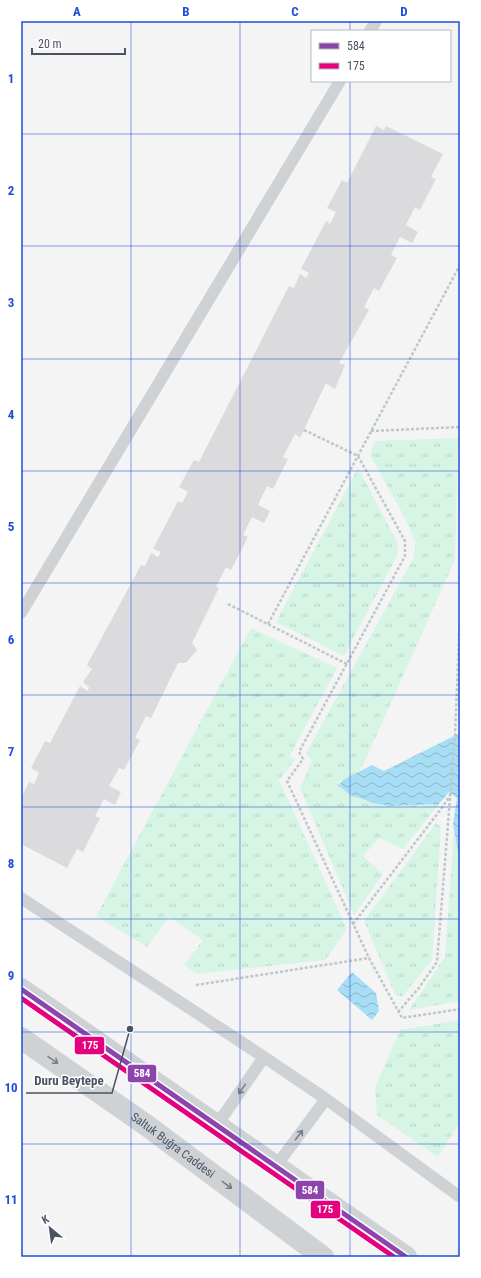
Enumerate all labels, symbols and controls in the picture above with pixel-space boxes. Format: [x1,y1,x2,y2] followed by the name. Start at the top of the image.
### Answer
[73,4,81,19] text: A
[182,4,190,19] text: B
[291,4,299,19] text: C
[400,4,408,19] text: D
[32,30,125,56] scale bar
[311,30,451,82] legend
[38,37,62,51] text: 20 m
[347,39,365,53] text: 584
[347,59,365,73] text: 175
[8,71,14,86] text: 1
[8,183,15,198] text: 2
[8,295,14,310] text: 3
[8,407,15,422] text: 4
[8,519,15,534] text: 5
[8,632,15,647] text: 6
[8,744,15,759] text: 7
[8,856,14,871] text: 8
[8,968,14,983] text: 9
[74,1036,105,1055] line badge: 175
[82,1039,99,1052] text: 175
[47,1056,58,1064] one-way arrow
[127,1064,157,1083] line badge: 584
[134,1067,151,1080] text: 584
[26,1068,112,1093] callout: Duru Beytepe
[34,1073,104,1088] text: Duru Beytepe
[4,1080,18,1095] text: 10
[238,1083,246,1094] one-way arrow
[128,1110,218,1181] street label: Saltuk Buğra Caddesi
[295,1130,304,1141] one-way arrow
[295,1180,325,1200] line badge: 584
[221,1181,232,1189] one-way arrow
[302,1184,319,1197] text: 584
[4,1192,18,1207] text: 11
[310,1200,341,1219] line badge: 175
[317,1203,334,1216] text: 175
[30,1208,70,1248] north arrow
[40,1212,52,1227] text: K

